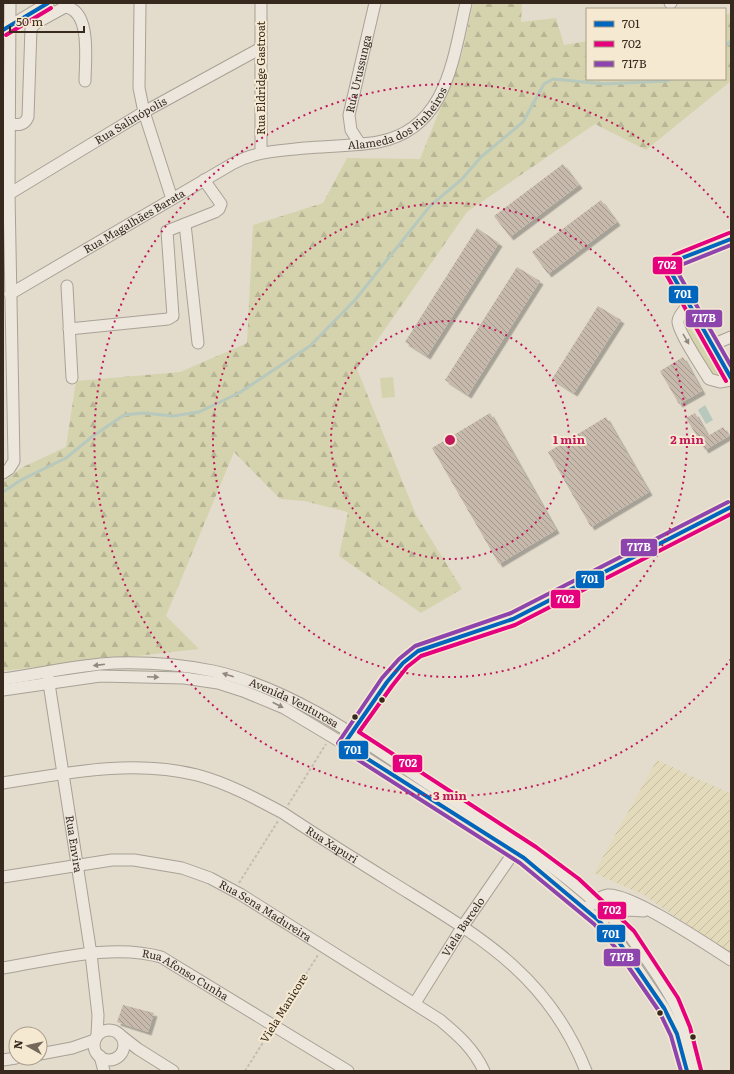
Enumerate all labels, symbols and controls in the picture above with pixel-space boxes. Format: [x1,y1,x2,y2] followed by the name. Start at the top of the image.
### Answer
[10,8,84,34] scale bar
[586,8,726,80] legend
[16,12,43,30] text: 50 m
[622,14,640,32] text: 701
[252,20,268,135] street label: Rua Eldridge Gastroat
[341,33,374,114] street label: Rua Urussunga
[622,34,641,52] text: 702
[622,54,647,72] text: 717B
[347,84,450,152] street label: Alameda dos Pinheiros
[91,92,169,147] street label: Rua Salinópolis
[80,184,188,256] street label: Rua Magalhães Barata
[652,256,683,275] line badge: 702
[658,256,676,272] text: 702
[668,285,699,304] line badge: 701
[674,285,692,301] text: 701
[685,309,723,328] line badge: 717B
[692,309,716,325] text: 717B
[682,333,689,345] one-way arrow
[553,430,586,448] text: 1 min
[670,430,704,448] text: 2 min
[443,433,457,447] centre of rings
[620,538,658,557] line badge: 717B
[627,538,651,554] text: 717B
[575,570,605,589] line badge: 701
[581,570,599,586] text: 701
[550,589,581,609] line badge: 702
[556,590,574,606] text: 702
[93,662,105,668] one-way arrow
[221,672,233,678] one-way arrow
[147,673,159,680] one-way arrow
[247,673,342,731] street label: Avenida Venturosa
[377,695,387,705] unlabelled marker
[273,702,284,709] one-way arrow
[350,712,360,722] unlabelled marker
[338,740,369,760] line badge: 701
[344,741,362,757] text: 701
[392,754,423,773] line badge: 702
[399,754,417,770] text: 702
[433,786,468,804] text: 3 min
[63,814,87,874] street label: Rua Envira
[303,821,362,866] street label: Rua Xapuri
[217,875,315,944] street label: Rua Sena Madureira
[437,893,488,959] street label: Viela Barcelo
[597,901,627,920] line badge: 702
[603,901,621,917] text: 702
[596,924,626,943] line badge: 701
[602,925,620,941] text: 701
[141,944,232,1004] street label: Rua Afonso Cunha
[603,948,641,967] line badge: 717B
[610,948,634,964] text: 717B
[255,969,311,1045] street label: Viela Manicore
[655,1008,665,1018] unlabelled marker
[8,1026,48,1066] north arrow
[688,1032,698,1042] unlabelled marker
[9,1039,26,1050] text: N

